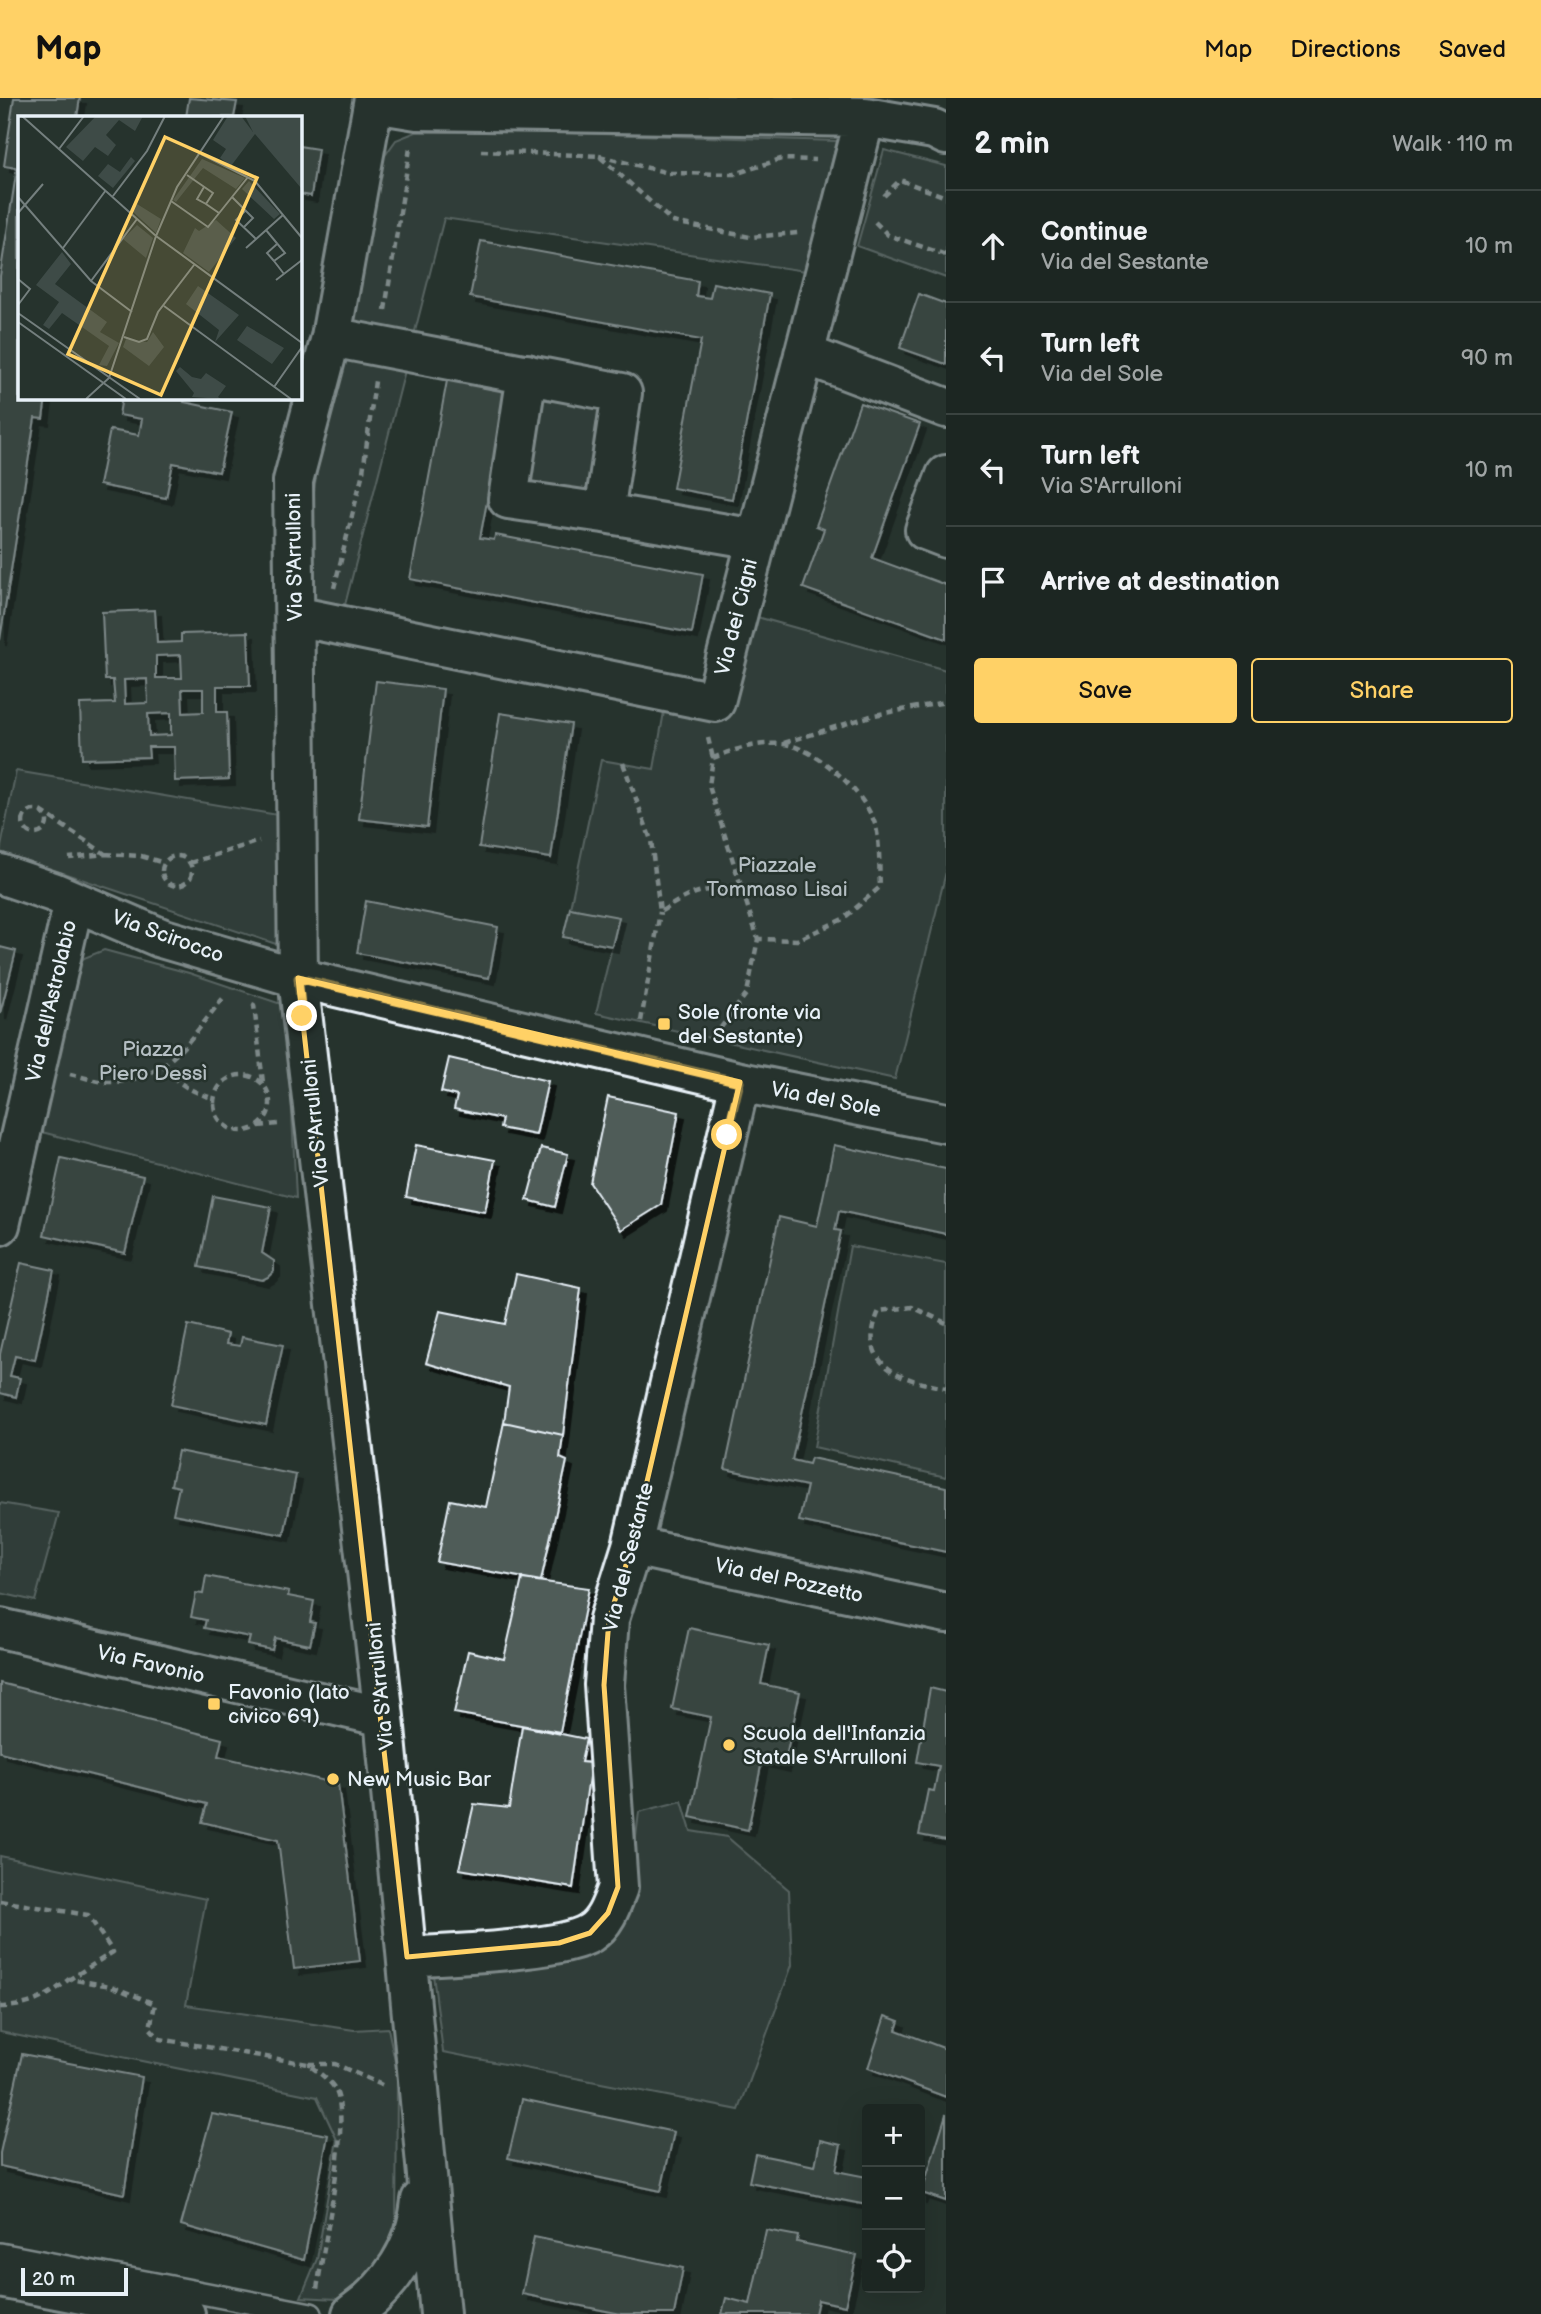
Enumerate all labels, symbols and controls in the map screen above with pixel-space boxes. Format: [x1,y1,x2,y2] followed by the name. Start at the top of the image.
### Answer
[35,29,101,69] text: Map
[1204,35,1252,64] text: Map
[1290,35,1401,64] text: Directions
[1439,35,1506,64] text: Saved
[18,116,301,399] inset map
[974,126,1050,162] text: 2 min
[1392,130,1513,158] text: Walk · 110 m
[1041,217,1148,248] text: Continue
[974,227,1012,265] icon: ahead
[1465,232,1513,260] text: 10 m
[1041,248,1209,276] text: Via del Sestante
[1041,329,1140,360] text: Turn left
[974,339,1012,377] icon: left
[1461,344,1513,372] text: 90 m
[1041,360,1163,388] text: Via del Sole
[1041,441,1140,472] text: Turn left
[974,451,1012,489] icon: left
[1465,456,1513,484] text: 10 m
[1041,472,1182,500] text: Via S'Arrulloni
[281,492,308,622] street label: Via S'Arrulloni
[710,556,763,678] street label: Via dei Cigni
[974,563,1012,601] icon: arrive
[1041,567,1280,598] text: Arrive at destination
[974,658,1237,723] button: Save
[1251,658,1513,723] button: Share
[706,853,848,902] park label: Piazzale Tommaso Lisai
[108,905,227,968] street label: Via Scirocco
[21,917,82,1085] street label: Via dell'Astrolabio
[286,1000,317,1031] route end
[678,1000,821,1049] place label: Sole (fronte via del Sestante)
[656,1016,672,1032] marker: Sole (fronte via del Sestante)
[99,1037,207,1086] park label: Piazza Piero Dessì
[296,1058,335,1188] street label: Via S'Arrulloni
[769,1077,883,1122] street label: Via del Sole
[711,1119,742,1150] route start
[598,1480,659,1634] street label: Via del Sestante
[713,1553,865,1608] street label: Via del Pozzetto
[361,1621,400,1751] street label: Via S'Arrulloni
[95,1640,207,1689] street label: Via Favonio
[228,1680,350,1729] place label: Favonio (lato civico 69)
[206,1696,222,1712] marker: Favonio (lato civico 69)
[743,1721,926,1770] place label: Scuola dell'Infanzia Statale S'Arrulloni
[721,1737,737,1753] marker: Scuola dell'Infanzia Statale S'Arrulloni
[347,1767,491,1792] place label: New Music Bar
[325,1771,341,1787] marker: New Music Bar
[862,2104,925,2293] map controls
[862,2104,925,2167] button: +
[862,2167,925,2230] button: −
[862,2230,925,2293] button: locate
[21,2265,128,2297] scale bar
[32,2268,75,2291] text: 20 m

